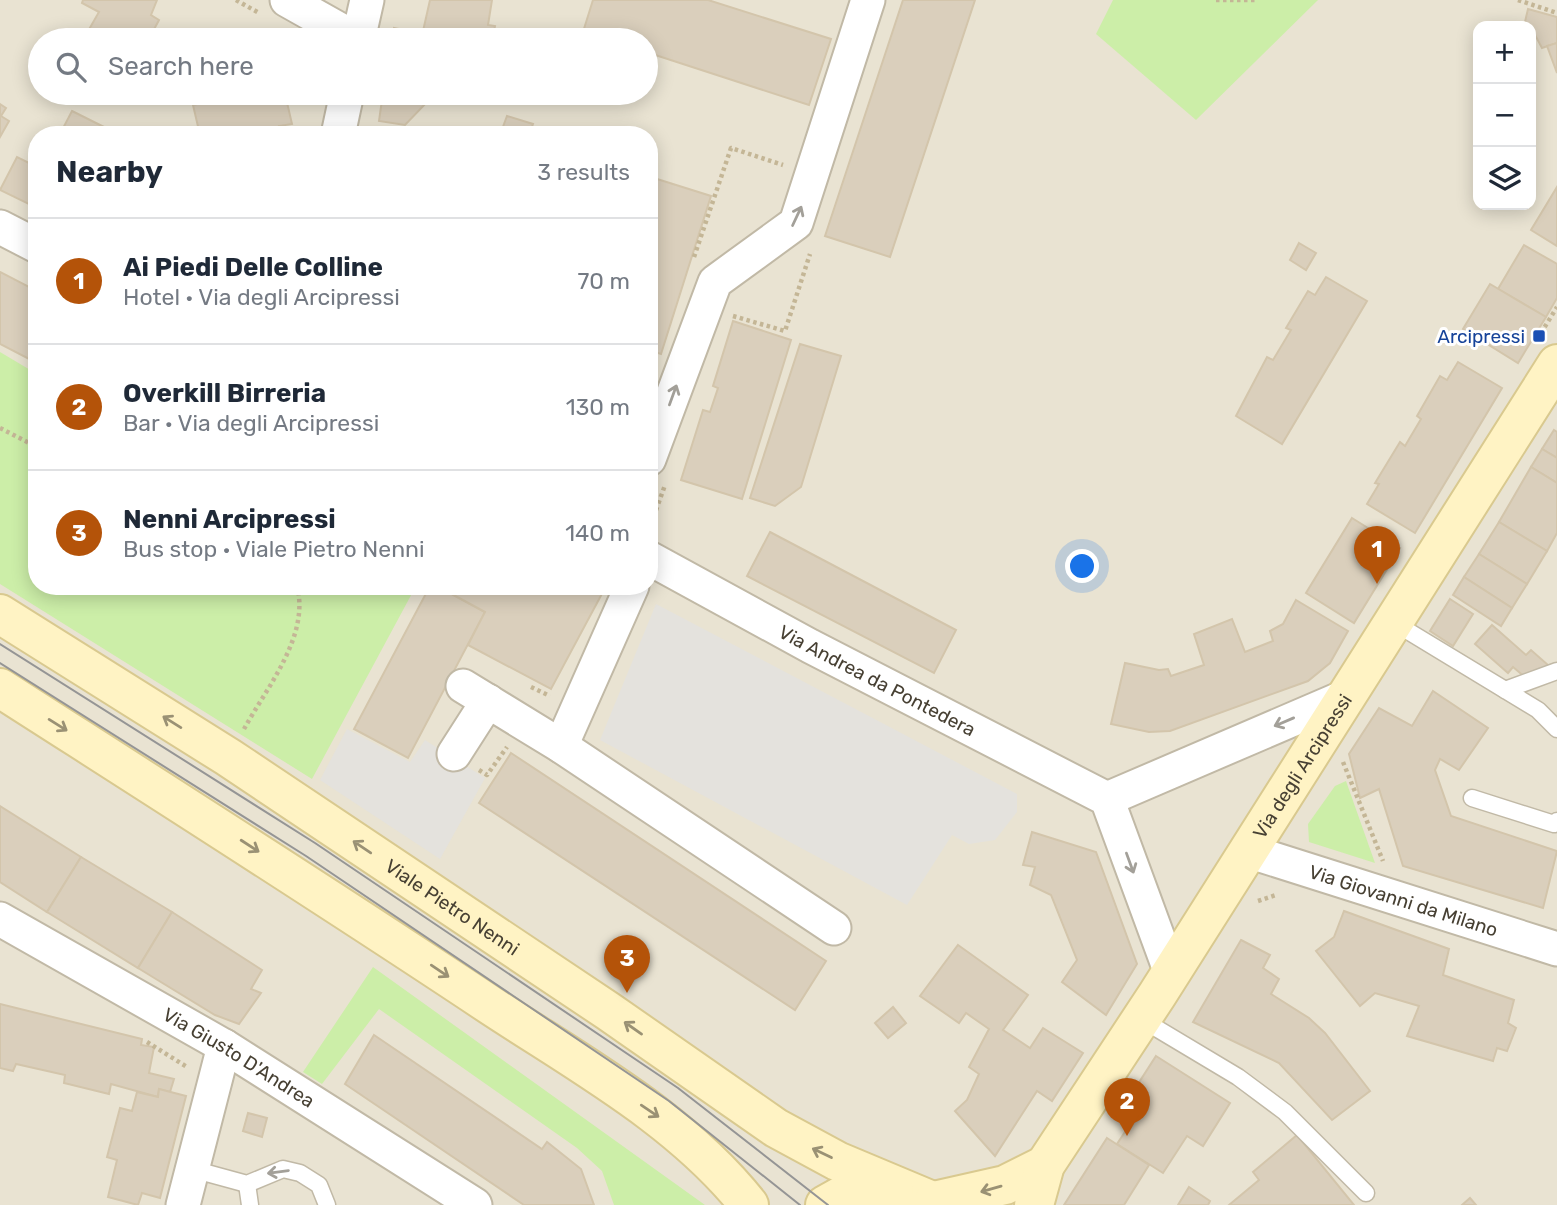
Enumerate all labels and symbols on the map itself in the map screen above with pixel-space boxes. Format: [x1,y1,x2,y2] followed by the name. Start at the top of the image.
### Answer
[791,205,804,226] one-way arrow
[1437,325,1525,348] place label: Arcipressi
[1531,328,1547,344] marker: Arcipressi
[668,384,680,406] one-way arrow
[1354,526,1400,584] pin: 1
[1065,549,1099,583] your location
[775,620,979,741] street label: Via Andrea da Pontedera
[1248,690,1357,843] street label: Via degli Arcipressi
[163,715,182,730] one-way arrow
[1274,717,1296,730] one-way arrow
[47,718,67,732] one-way arrow
[240,839,259,854] one-way arrow
[353,840,372,855] one-way arrow
[1124,852,1137,874] one-way arrow
[381,854,523,960] street label: Viale Pietro Nenni
[1306,860,1501,941] street label: Via Giovanni da Milano
[604,935,650,993] pin: 3
[430,964,449,979] one-way arrow
[159,1003,319,1112] street label: Via Giusto D'Andrea
[624,1021,643,1035] one-way arrow
[1104,1078,1150,1136] pin: 2
[639,1105,659,1119] one-way arrow
[812,1146,833,1160] one-way arrow
[267,1166,290,1179] one-way arrow
[981,1183,1003,1196] one-way arrow

